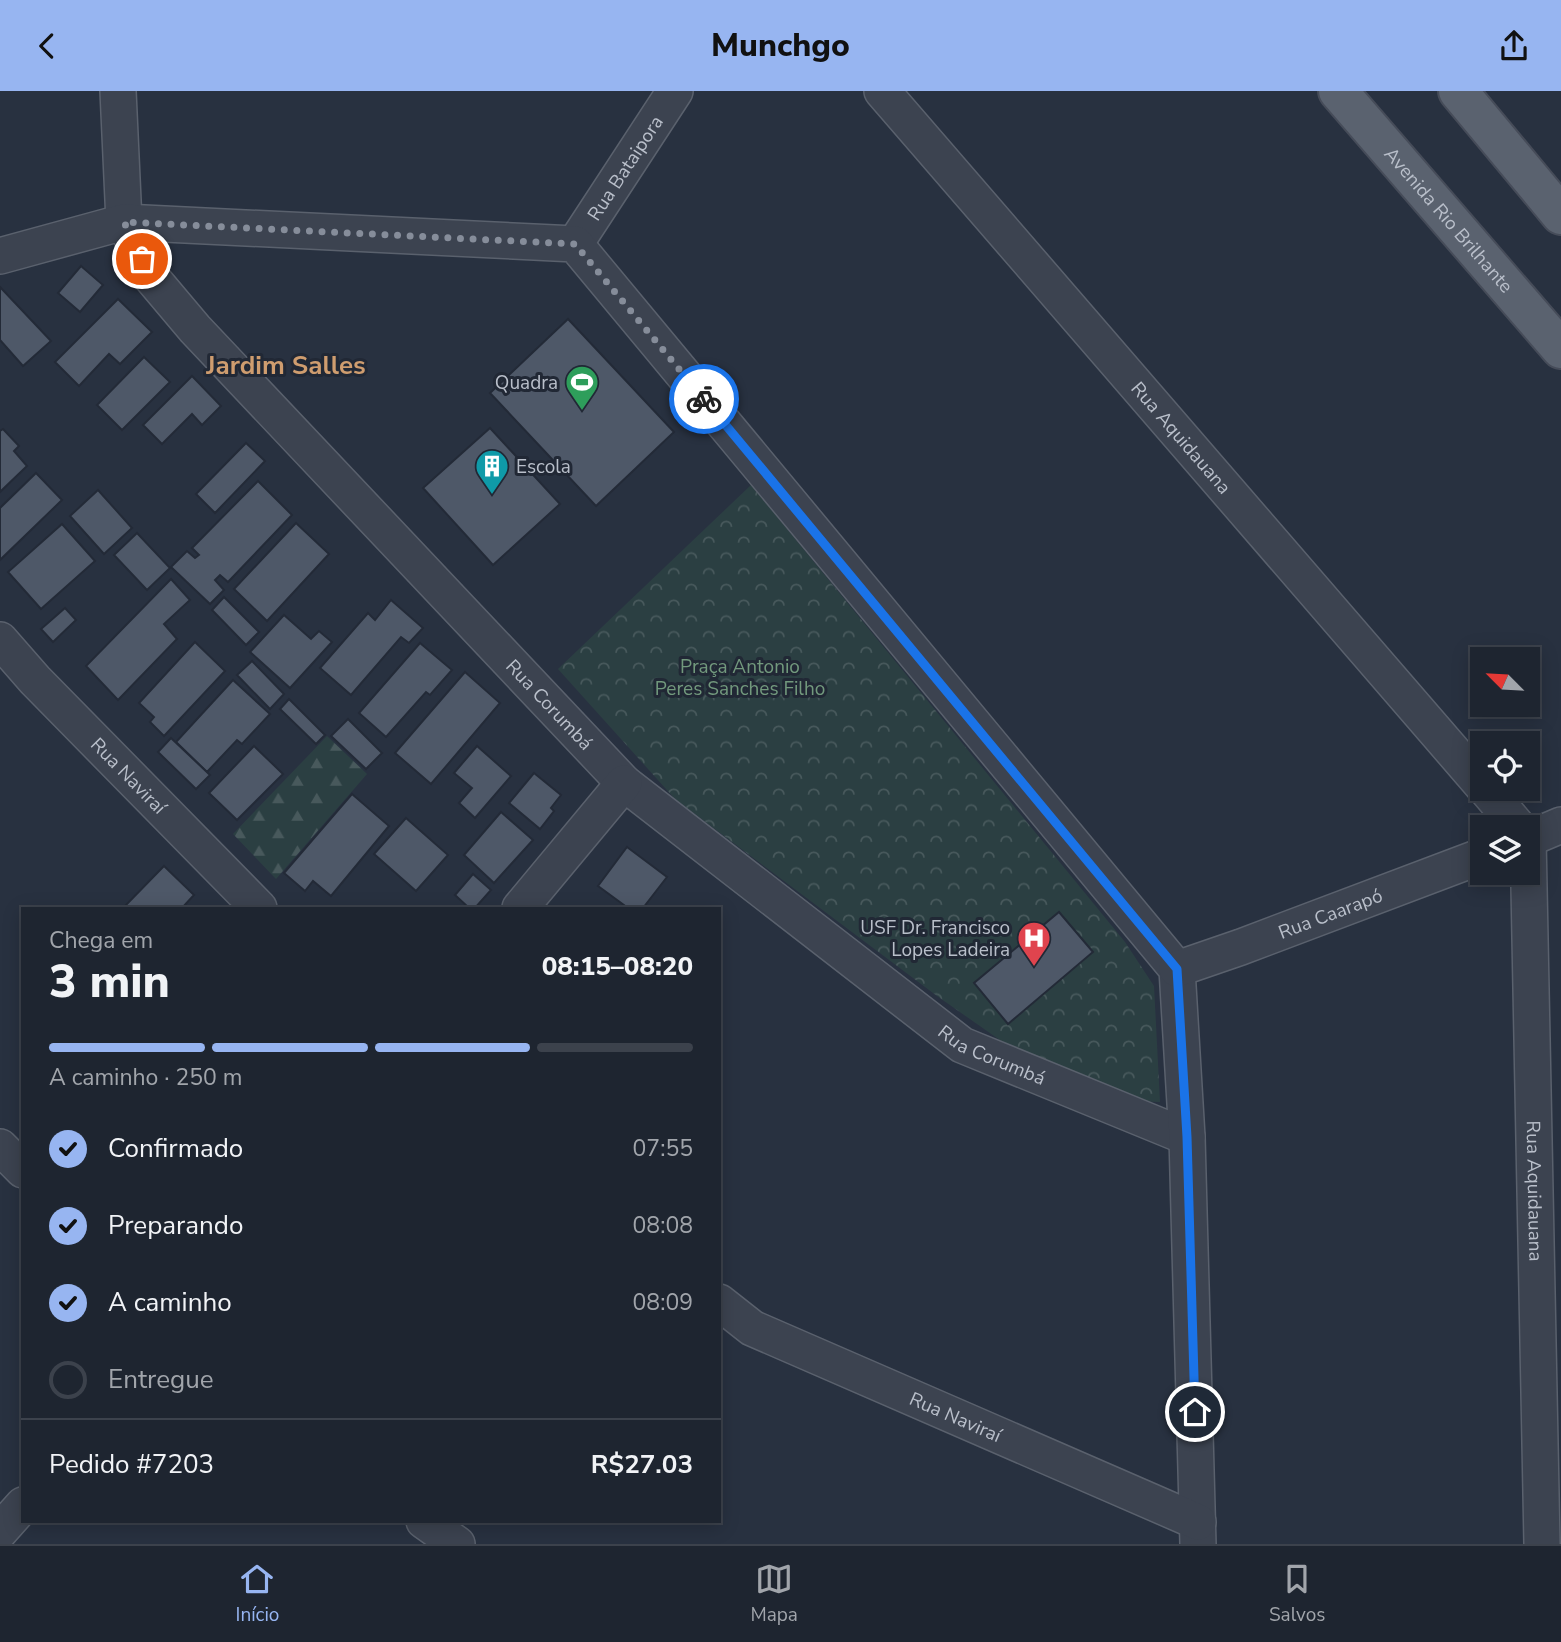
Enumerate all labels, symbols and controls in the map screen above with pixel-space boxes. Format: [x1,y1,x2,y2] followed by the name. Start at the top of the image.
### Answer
[711,24,850,67] text: Munchgo
[28,27,66,65] icon: back
[1495,27,1533,65] icon: share
[582,111,670,226] street label: Rua Bataipora
[1378,142,1519,299] street label: Avenida Rio Brilhante
[112,229,172,289] pin
[123,240,161,278] icon: bag
[205,348,366,383] district label: Jardim Salles
[563,363,601,412] sports icon: Quadra
[669,364,739,434] courier
[495,370,558,396] place label: Quadra
[1125,376,1237,500] street label: Rua Aquidauana
[685,380,723,418] icon: bike
[473,447,511,496] building icon: Escola
[516,454,571,480] place label: Escola
[1470,647,1540,717] north arrow
[1470,647,1540,885] map controls
[500,654,598,756] street label: Rua Corumbá
[655,654,825,702] park label: Praça Antonio Peres Sanches Filho
[1470,731,1540,801] button: locate
[85,732,173,821] street label: Rua Naviraí
[1470,815,1540,885] button: layers
[1275,883,1386,946] street label: Rua Caarapó
[860,915,1010,963] place label: USF Dr. Francisco Lopes Ladeira
[1015,919,1053,968] hospital icon: USF Dr. Francisco Lopes Ladeira
[49,925,153,956] text: Chega em
[542,949,693,984] text: 08:15–08:20
[49,950,170,1013] text: 3 min
[932,1019,1049,1092] street label: Rua Corumbá
[49,1062,242,1093] text: A caminho · 250 m
[1520,1120,1548,1262] street label: Rua Aquidauana
[49,1130,87,1168] icon: check
[108,1131,243,1166] text: Confirmado
[633,1133,693,1164] text: 07:55
[49,1207,87,1245] icon: check
[108,1208,243,1243] text: Preparando
[633,1210,693,1241] text: 08:08
[49,1284,87,1322] icon: check
[108,1285,232,1320] text: A caminho
[633,1287,693,1318] text: 08:09
[108,1362,214,1397] text: Entregue
[1165,1382,1225,1442] pin
[905,1386,1007,1450] street label: Rua Naviraí
[1176,1393,1214,1431] icon: home
[49,1447,214,1482] text: Pedido #7203
[591,1447,693,1482] text: R$27.03
[236,1560,279,1628] tab: Início
[750,1560,798,1628] tab: Mapa
[1269,1560,1325,1628] tab: Salvos

